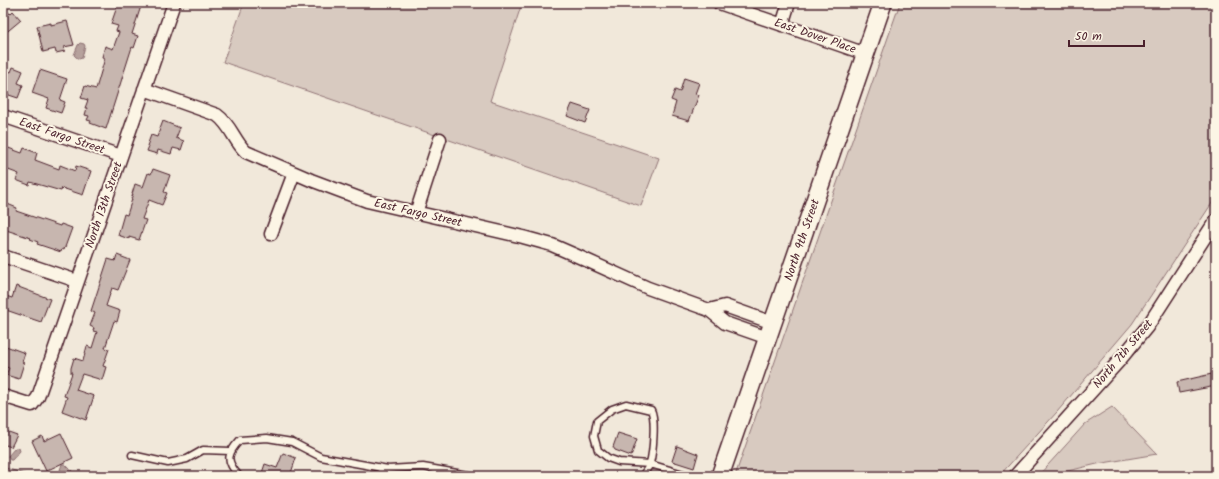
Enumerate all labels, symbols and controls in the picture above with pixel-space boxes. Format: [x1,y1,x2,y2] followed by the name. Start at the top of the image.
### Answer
[772,13,859,59] street label: East Dover Place
[1069,22,1144,48] scale bar
[1075,27,1102,46] text: 50 m
[17,112,108,160] street label: East Fargo Street
[80,159,128,251] street label: North 13th Street
[372,194,464,232] street label: East Fargo Street
[779,196,825,284] street label: North 9th Street
[1088,315,1158,393] street label: North 7th Street

